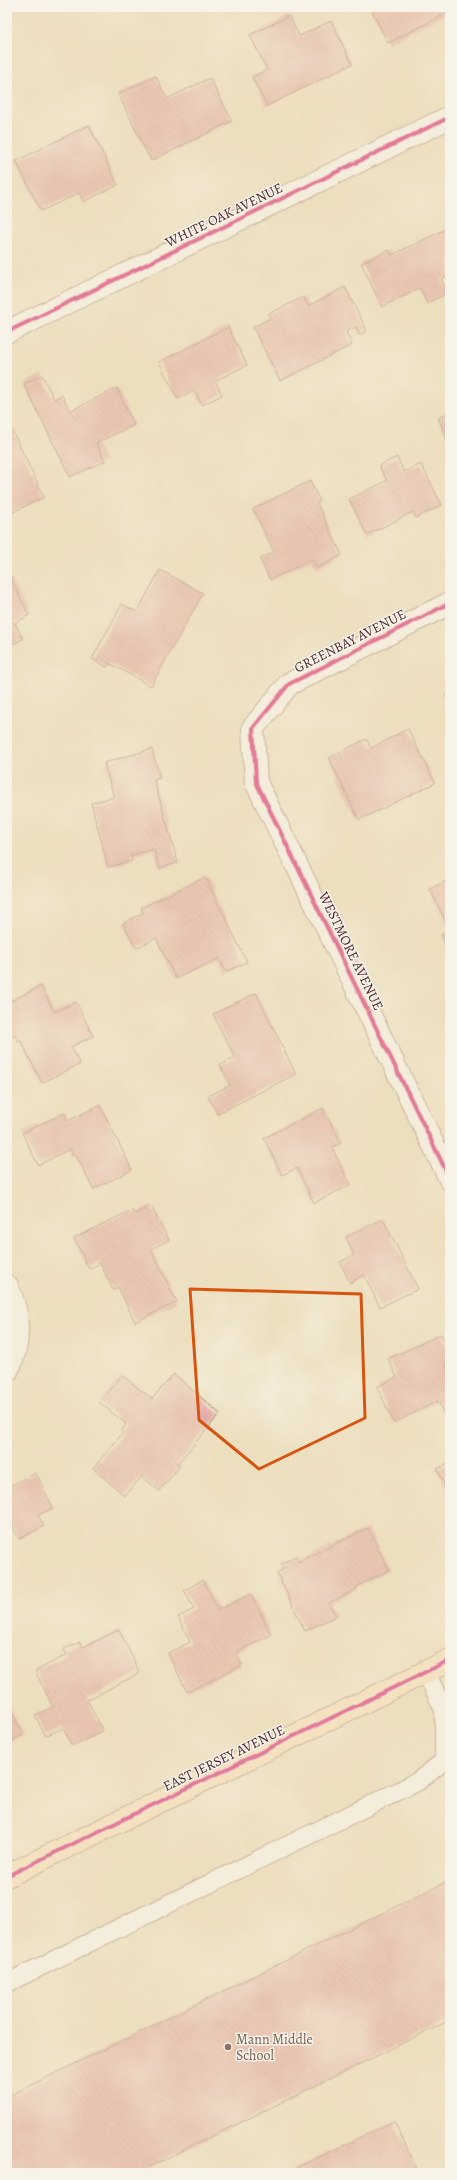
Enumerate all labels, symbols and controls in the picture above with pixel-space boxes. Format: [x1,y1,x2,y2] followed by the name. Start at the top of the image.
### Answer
[161,178,286,252] street label: WHITE OAK AVENUE
[291,605,409,677] street label: GREENBAY AVENUE
[314,888,388,1013] street label: WESTMORE AVENUE
[160,1720,288,1796] street label: EAST JERSEY AVENUE
[236,2030,313,2065] place label: Mann Middle School
[223,2042,233,2052] marker: Mann Middle School

